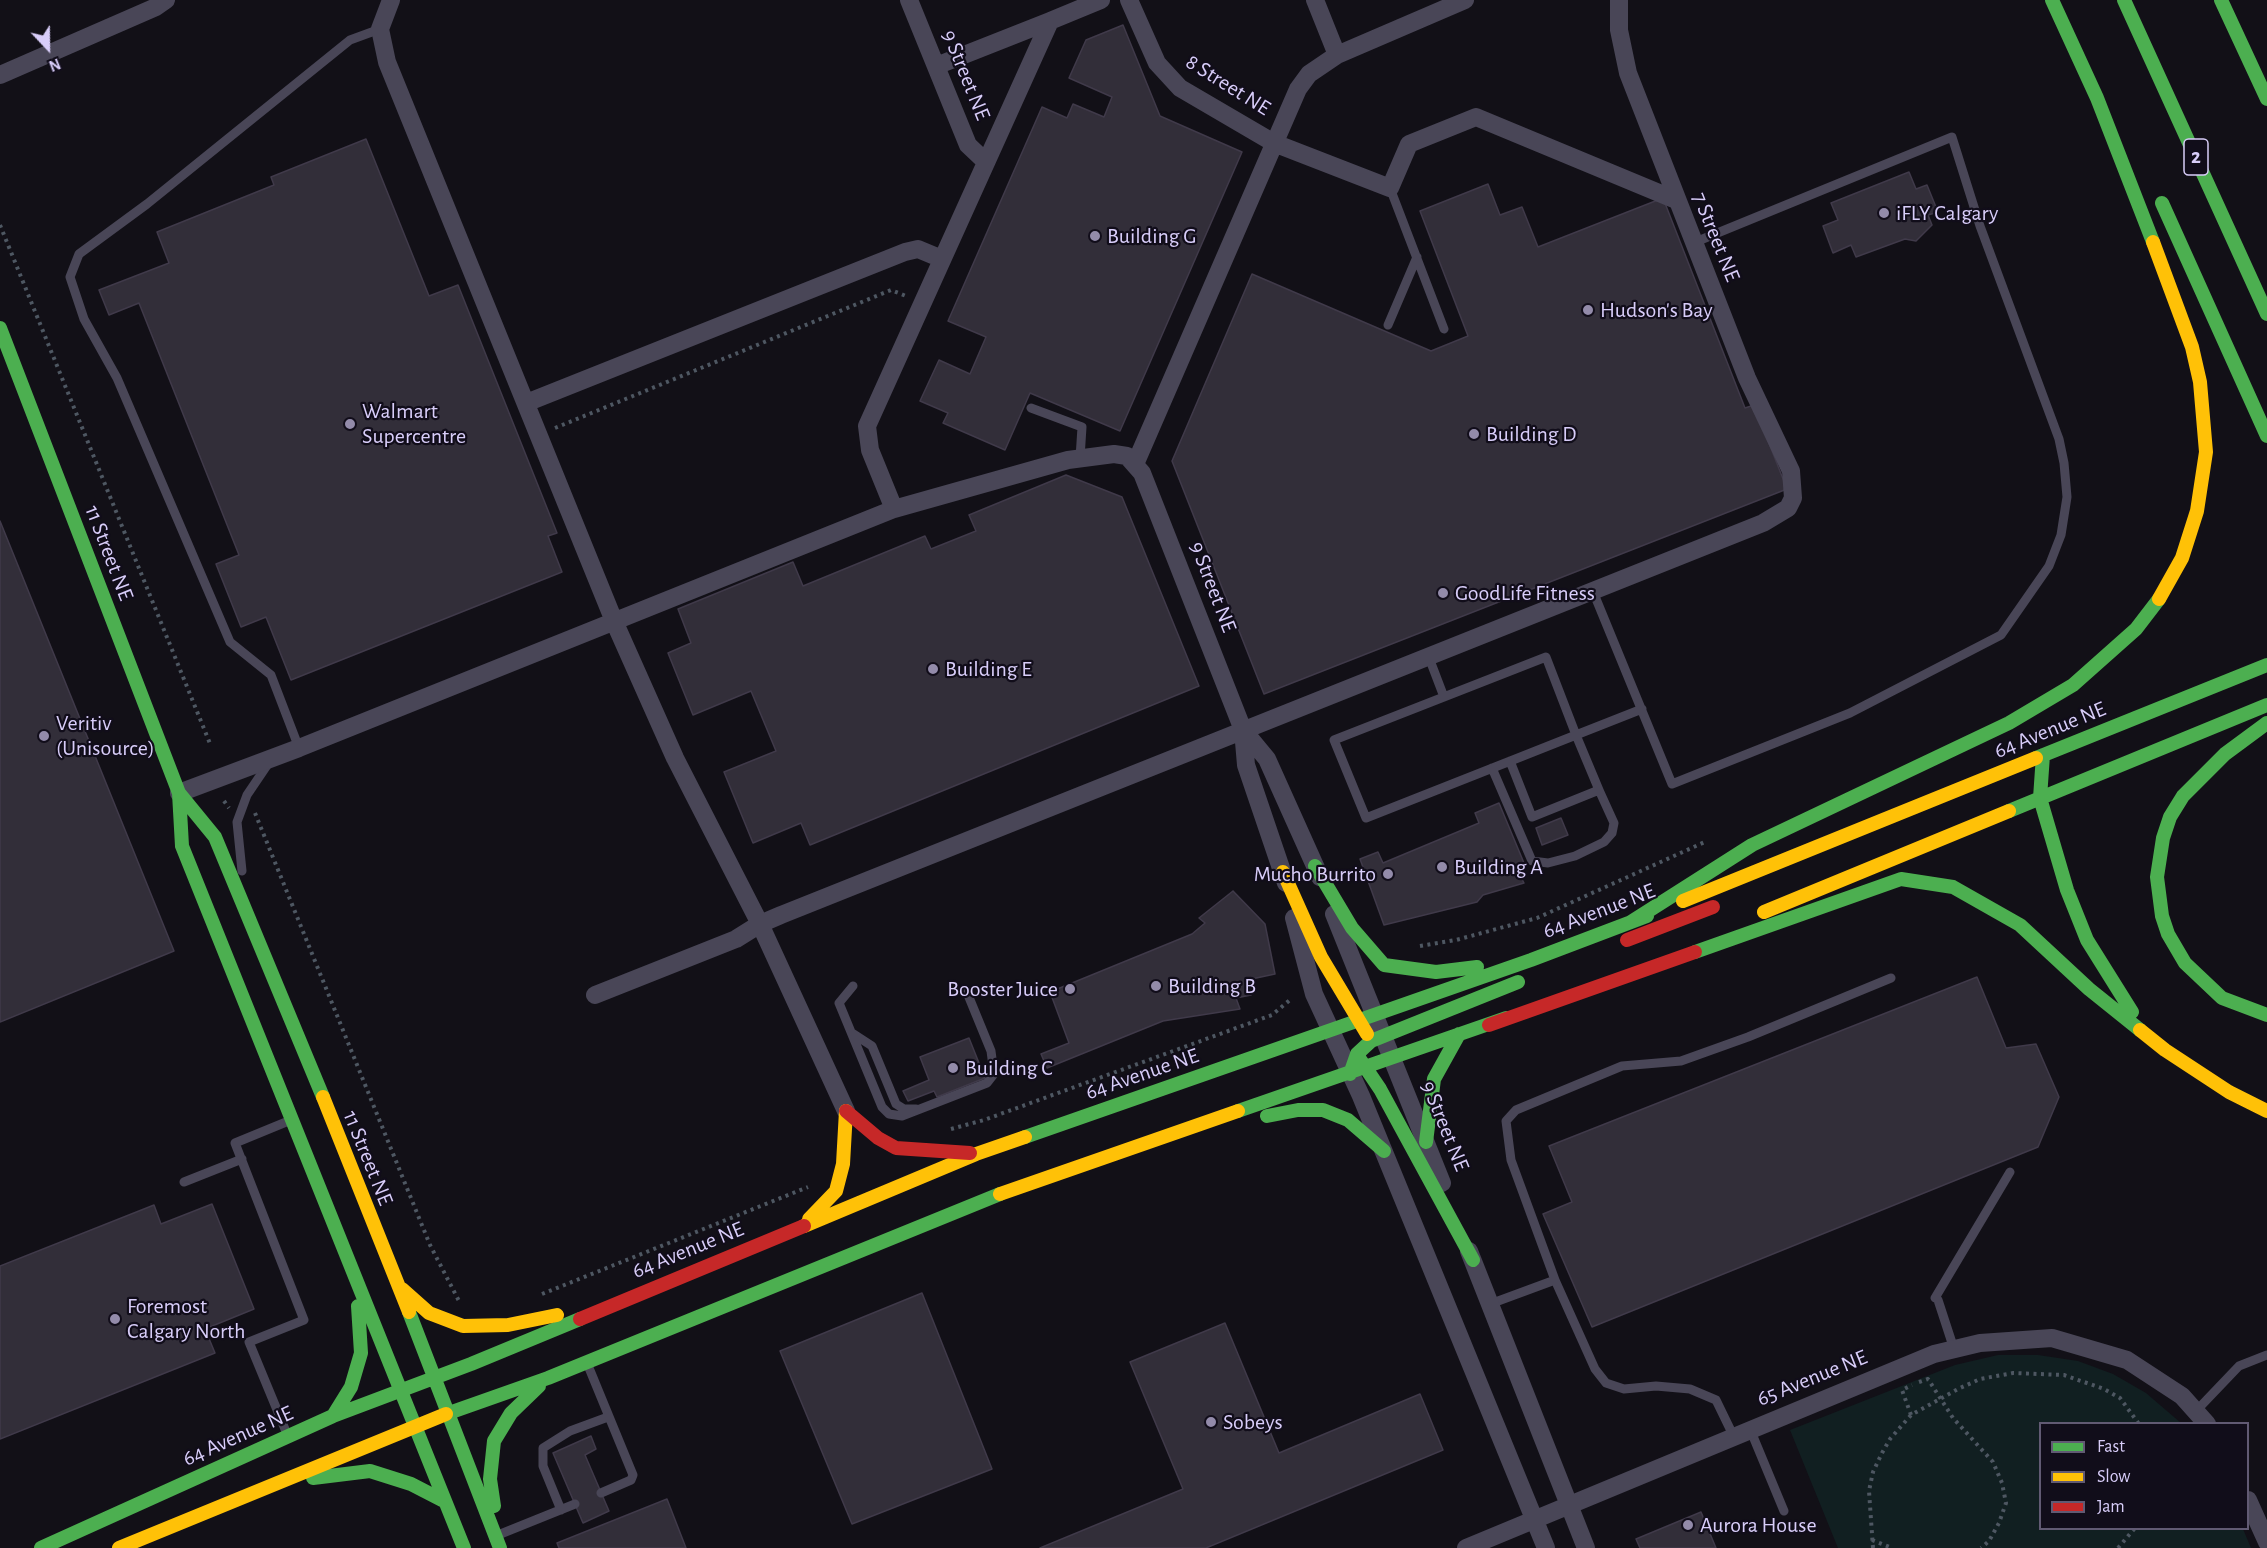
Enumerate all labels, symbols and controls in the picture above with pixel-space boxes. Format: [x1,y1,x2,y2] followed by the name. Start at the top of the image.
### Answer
[18,18,78,78] north arrow
[936,26,996,124] street label: 9 Street NE
[1181,49,1275,121] street label: 8 Street NE
[47,55,63,74] text: N
[2184,139,2208,175] road number: 2
[1686,189,1746,285] street label: 7 Street NE
[1896,200,1998,226] place label: iFLY Calgary
[1877,206,1891,220] marker: iFLY Calgary
[1107,223,1196,249] place label: Building G
[1088,229,1102,243] marker: Building G
[1600,297,1713,323] place label: Hudson's Bay
[1581,303,1595,317] marker: Hudson's Bay
[362,398,466,450] place label: Walmart Supercentre
[343,417,357,431] marker: Walmart Supercentre
[1486,421,1576,447] place label: Building D
[1467,427,1481,441] marker: Building D
[79,502,139,604] street label: 11 Street NE
[1184,538,1242,636] street label: 9 Street NE
[1455,580,1595,606] place label: GoodLife Fitness
[1436,586,1450,600] marker: GoodLife Fitness
[945,656,1032,682] place label: Building E
[926,662,940,676] marker: Building E
[1990,696,2110,764] street label: 64 Avenue NE
[56,710,155,762] place label: Veritiv (Unisource)
[37,729,51,743] marker: Veritiv (Unisource)
[1454,854,1543,880] place label: Building A
[1435,860,1449,874] marker: Building A
[1254,861,1376,887] place label: Mucho Burrito
[1381,867,1395,881] marker: Mucho Burrito
[1539,878,1659,944] street label: 64 Avenue NE
[1168,973,1256,999] place label: Building B
[947,976,1058,1002] place label: Booster Juice
[1149,979,1163,993] marker: Building B
[1063,982,1077,996] marker: Booster Juice
[1082,1042,1202,1106] street label: 64 Avenue NE
[965,1055,1053,1081] place label: Building C
[946,1061,960,1075] marker: Building C
[1415,1077,1475,1175] street label: 9 Street NE
[337,1107,399,1209] street label: 11 Street NE
[628,1216,748,1284] street label: 64 Avenue NE
[127,1293,246,1344] place label: Foremost Calgary North
[108,1312,122,1326] marker: Foremost Calgary North
[1753,1344,1871,1412] street label: 65 Avenue NE
[179,1400,297,1472] street label: 64 Avenue NE
[1223,1409,1283,1435] place label: Sobeys
[1204,1415,1218,1429] marker: Sobeys
[2039,1422,2249,1530] legend
[2097,1438,2125,1456] text: Fast
[2097,1468,2130,1486] text: Slow
[2097,1498,2125,1516] text: Jam
[1700,1512,1817,1538] place label: Aurora House
[1681,1518,1695,1532] marker: Aurora House

